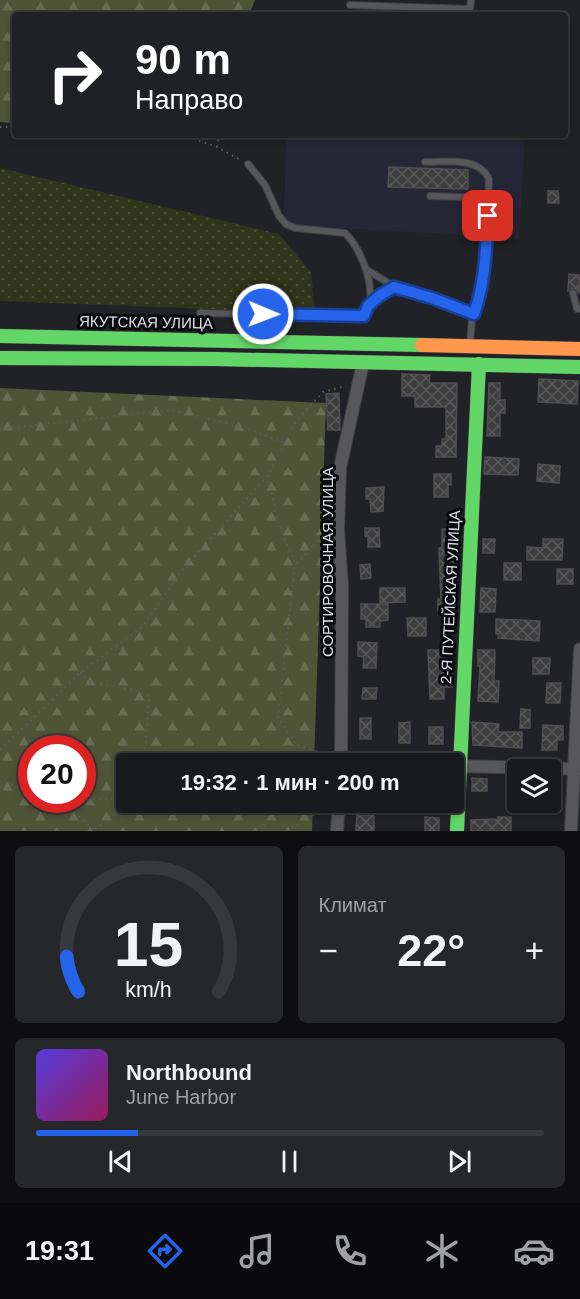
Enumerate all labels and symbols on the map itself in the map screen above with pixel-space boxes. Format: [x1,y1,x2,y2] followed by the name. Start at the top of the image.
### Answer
[462,190,513,241] pin
[231,282,295,346] position arrow
[79,312,213,332] street label: ЯКУТСКАЯ УЛИЦА
[319,467,336,657] street label: СОРТИРОВОЧНАЯ УЛИЦА
[437,510,463,684] street label: 2-Я ПУТЕЙСКАЯ УЛИЦА
[18,735,96,813] speed limit sign: 20

